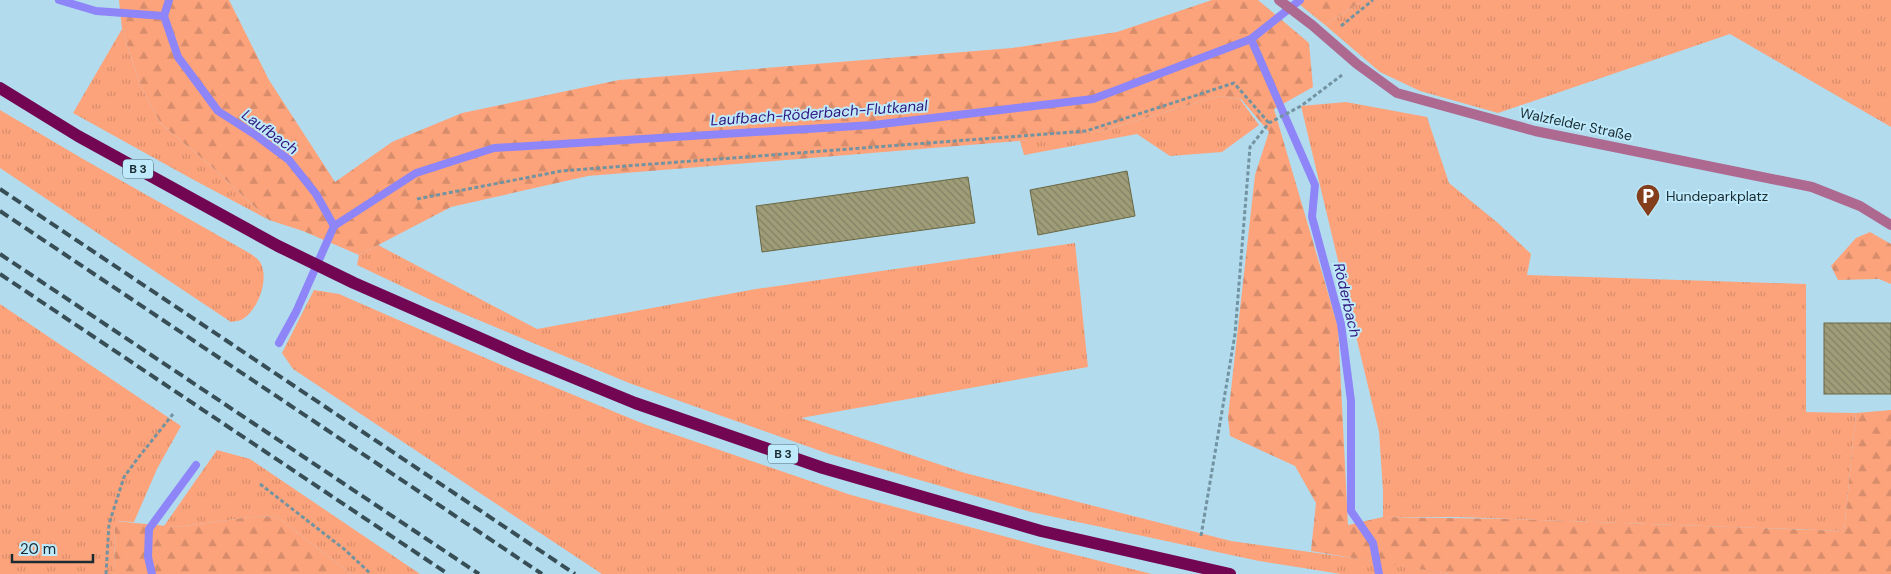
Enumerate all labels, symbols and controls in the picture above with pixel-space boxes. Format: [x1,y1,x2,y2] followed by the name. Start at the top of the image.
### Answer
[710,95,929,131] water label: Laufbach-Röderbach-Flutkanal
[1518,103,1634,145] street label: Walzfelder Straße
[238,105,302,159] water label: Laufbach
[123,160,153,178] road number: B 3
[1635,183,1661,217] parking icon: Hundeparkplatz
[1666,187,1768,205] place label: Hundeparkplatz
[1329,261,1365,340] water label: Röderbach
[768,444,798,464] road number: B 3
[12,532,94,564] scale bar
[20,539,56,559] text: 20 m

